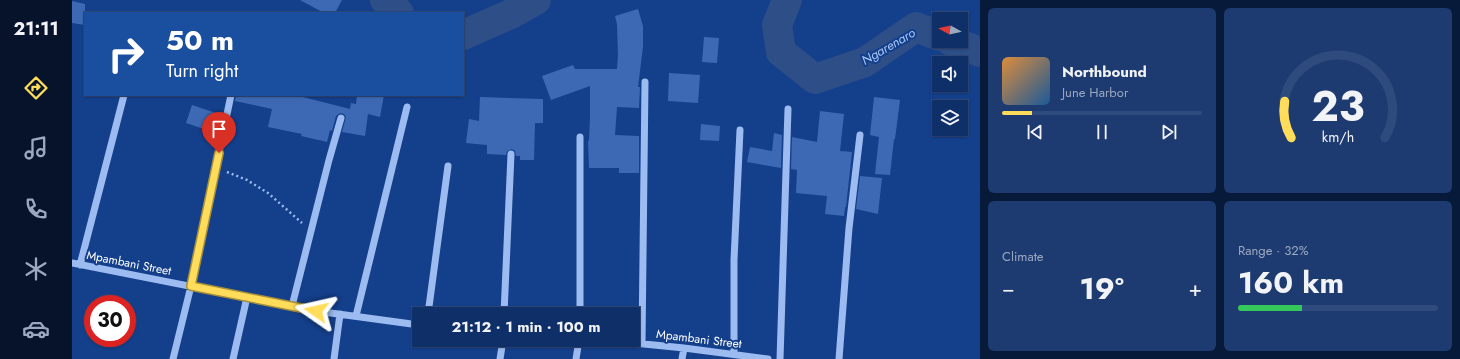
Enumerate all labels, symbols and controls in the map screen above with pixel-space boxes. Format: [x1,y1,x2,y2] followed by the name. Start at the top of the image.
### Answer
[932,12,968,48] north arrow
[932,12,968,136] map controls
[13,16,59,42] text: 21:11
[166,20,234,61] text: 50 m
[858,23,919,70] water label: Ngarenaro
[100,28,152,80] icon: right
[932,56,968,92] button: sound
[166,58,238,84] text: Turn right
[1062,61,1147,83] text: Northbound
[22,74,50,102] icon: directions
[1311,76,1365,137] text: 23
[1062,83,1128,102] text: June Harbor
[932,100,968,136] button: layers
[202,112,236,153] pin
[208,118,230,140] icon: arrive
[1024,121,1046,143] icon: previous
[1091,121,1113,143] icon: pause
[1158,121,1180,143] icon: next
[1322,127,1354,147] text: km/h
[22,134,50,162] icon: music
[22,195,50,223] icon: phone
[1238,241,1308,260] text: Range · 32%
[85,246,173,280] street label: Mpambani Street
[1002,247,1043,266] text: Climate
[22,255,50,283] icon: climate
[1238,261,1344,304] text: 160 km
[1080,267,1124,310] text: 19°
[1002,272,1015,304] text: −
[1188,272,1202,304] text: +
[295,290,337,332] position arrow
[84,295,136,347] speed limit sign: 30
[22,315,50,343] icon: car
[452,316,600,338] text: 21:12 · 1 min · 100 m
[655,325,743,353] street label: Mpambani Street

